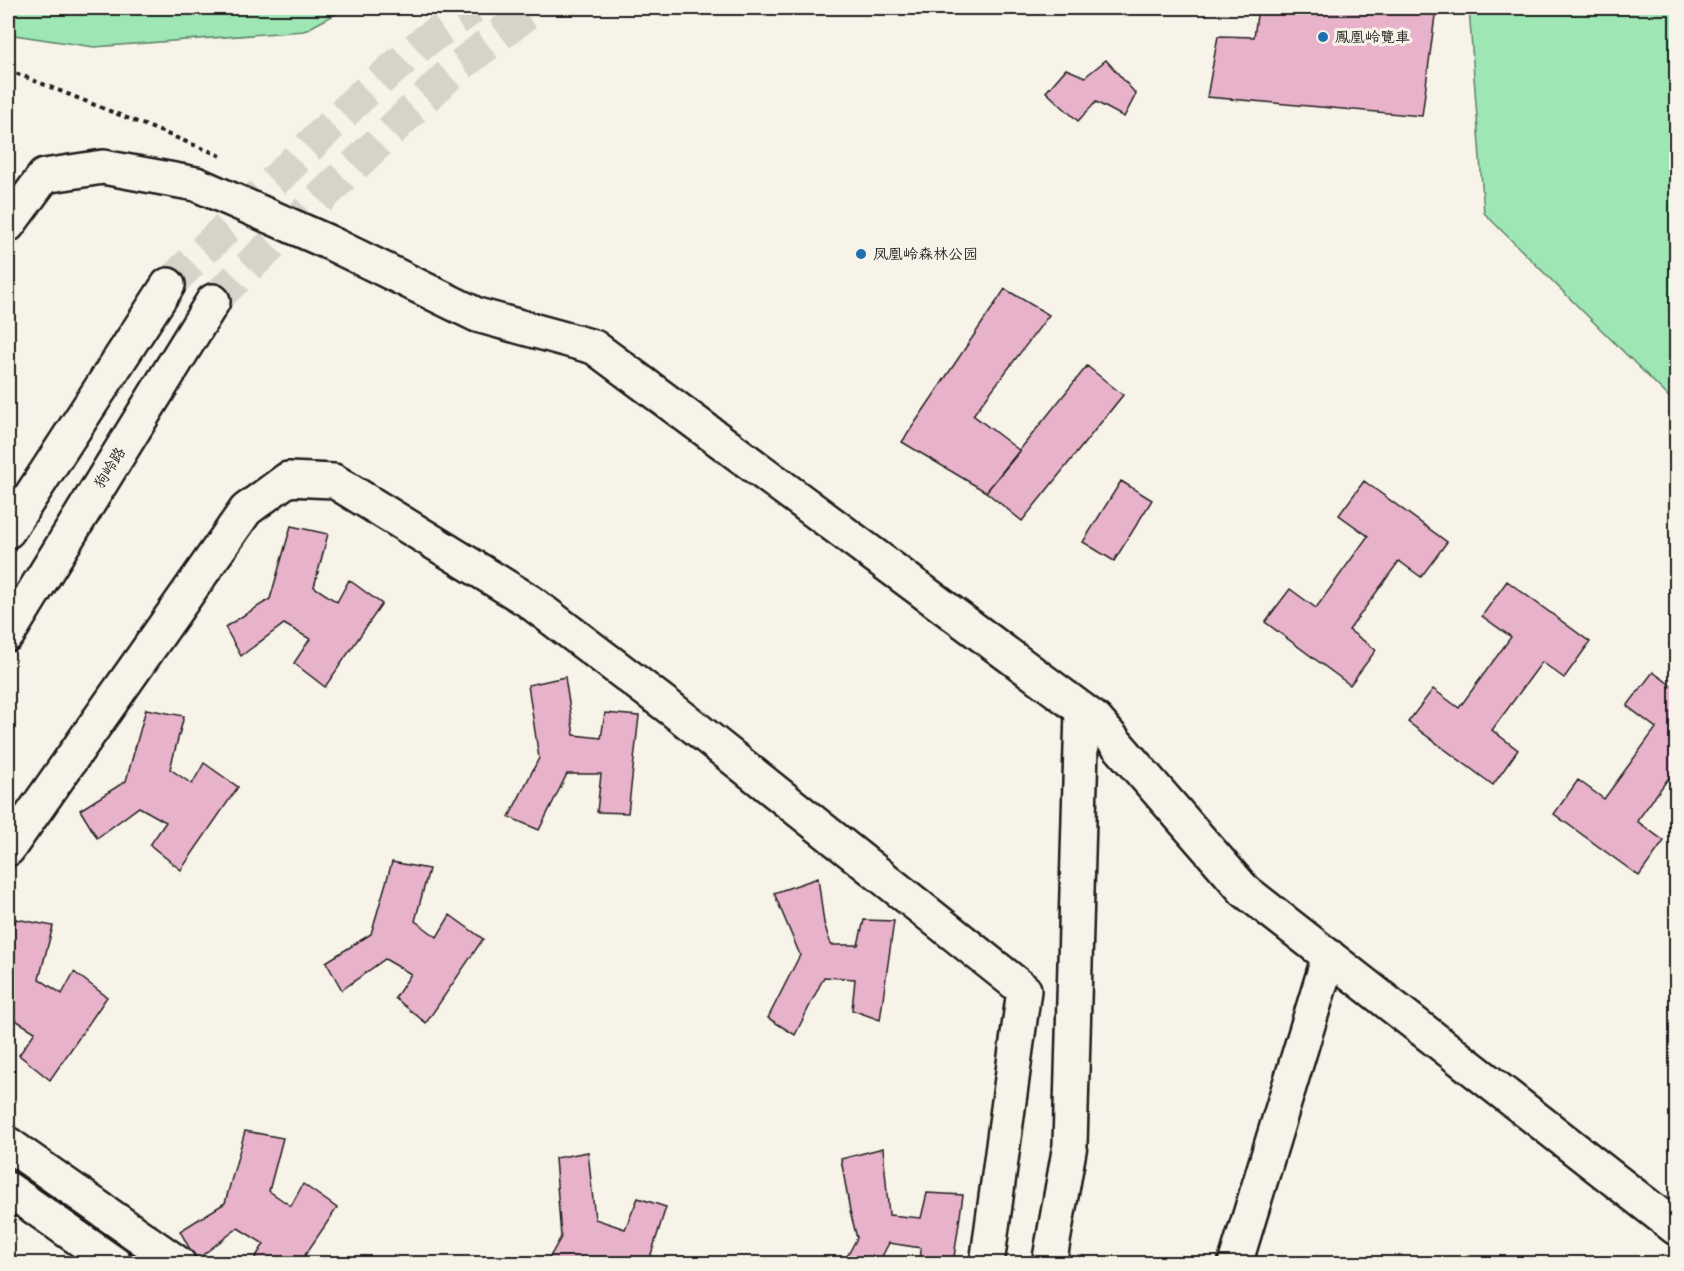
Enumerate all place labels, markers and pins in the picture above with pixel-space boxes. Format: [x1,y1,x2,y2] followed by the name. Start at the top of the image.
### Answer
[1335,28,1410,47] place label: 鳳凰岭覽車
[1316,30,1330,44] marker: 鳳凰岭覽車
[873,245,978,264] place label: 凤凰岭森林公园
[854,247,868,261] marker: 凤凰岭森林公园

